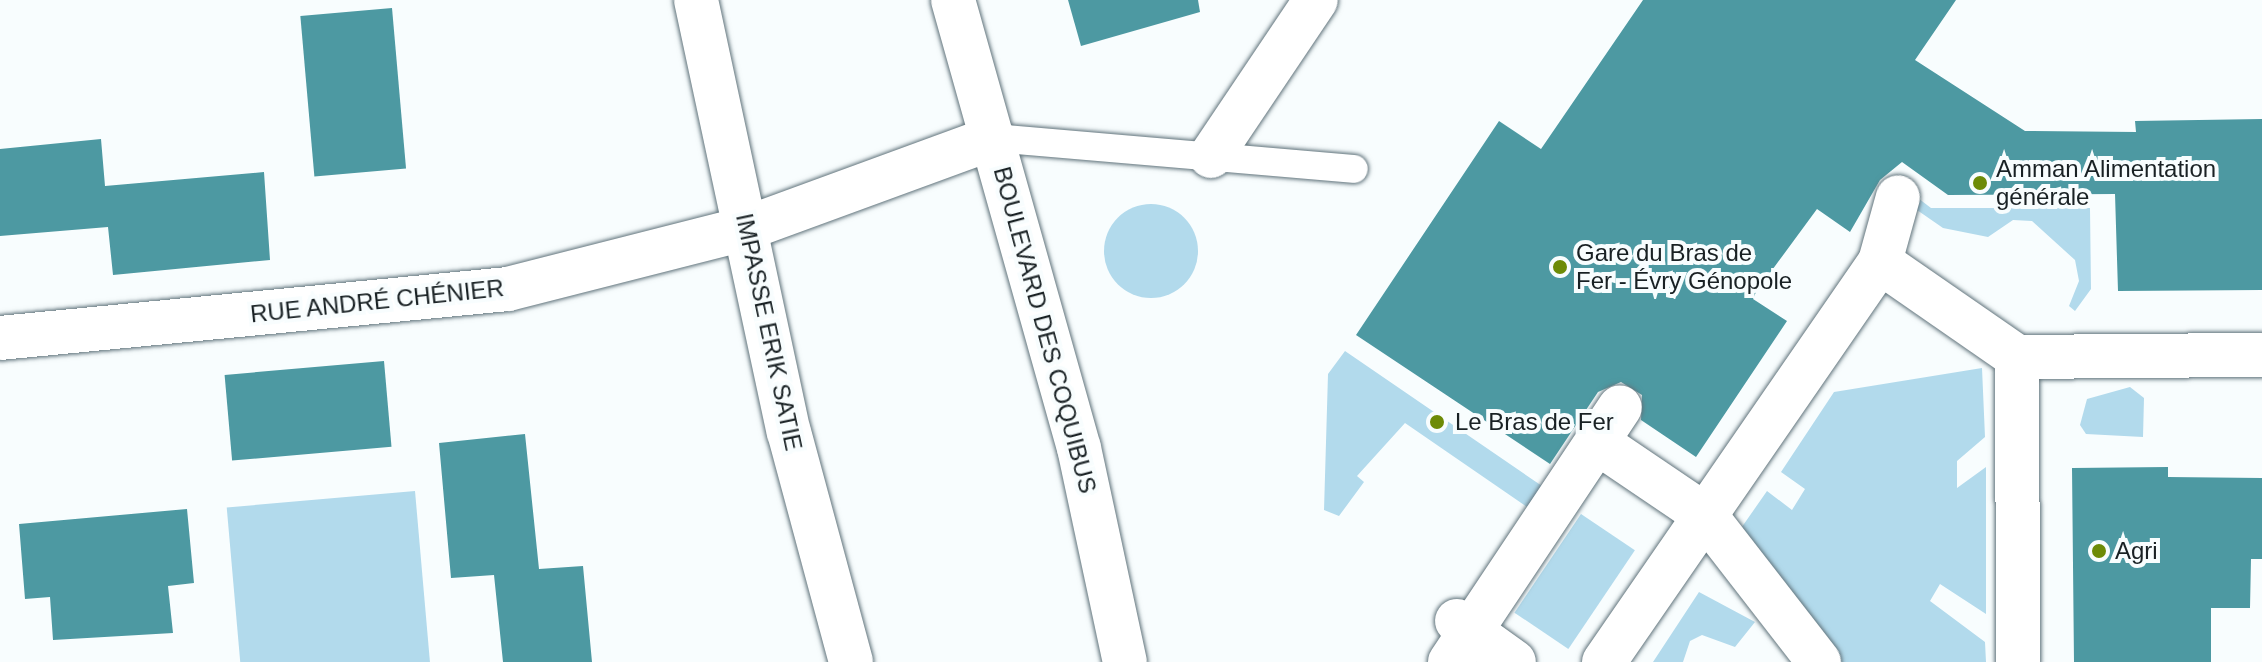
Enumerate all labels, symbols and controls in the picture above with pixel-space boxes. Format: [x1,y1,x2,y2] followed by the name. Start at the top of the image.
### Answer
[1996,155,2217,211] place label: Amman Alimentation générale
[987,164,1103,496] street label: BOULEVARD DES COQUIBUS
[1971,174,1989,192] marker: Amman Alimentation générale
[730,211,808,453] street label: IMPASSE ERIK SATIE
[1576,239,1792,295] place label: Gare du Bras de Fer - Évry Génopole
[1551,258,1569,276] marker: Gare du Bras de Fer - Évry Génopole
[248,273,506,329] street label: RUE ANDRÉ CHÉNIER
[1455,408,1614,436] place label: Le Bras de Fer
[1426,411,1448,433] marker: Le Bras de Fer
[2115,537,2158,565] place label: Agri
[2090,542,2108,560] marker: Agri

